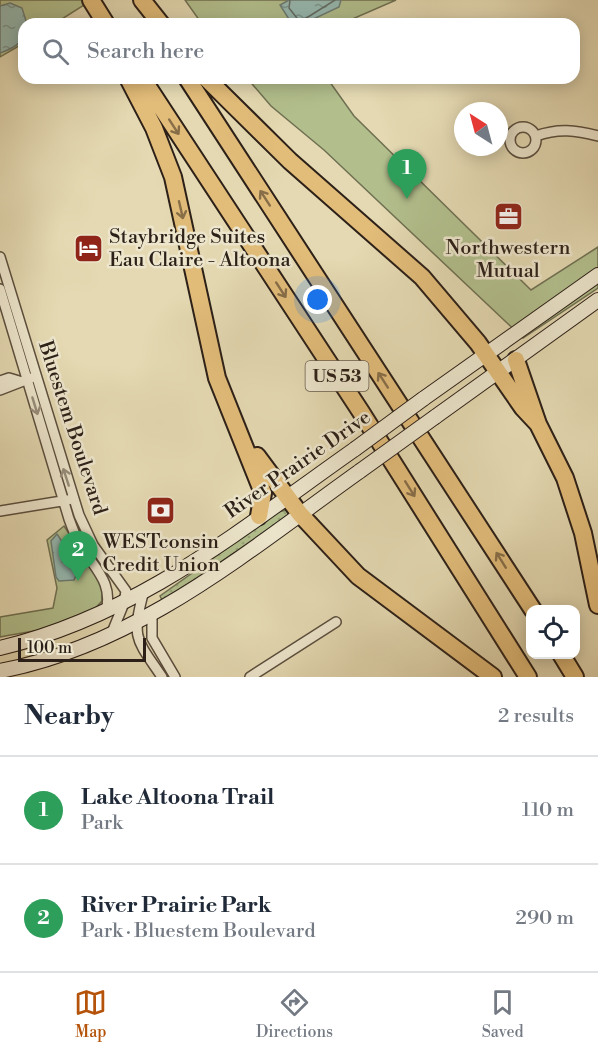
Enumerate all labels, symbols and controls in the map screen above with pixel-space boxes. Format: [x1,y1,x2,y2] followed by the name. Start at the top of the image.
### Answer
[18,18,580,84] search box
[39,35,72,68] icon: search
[87,38,204,65] text: Search here
[454,102,508,156] north arrow
[168,118,180,135] one-way arrow
[388,150,426,199] pin: 1
[259,191,271,207] one-way arrow
[176,200,188,219] one-way arrow
[492,201,524,233] office icon: Northwestern Mutual
[109,225,291,273] place label: Staybridge Suites Eau Claire - Altoona
[72,232,104,264] hotel icon: Staybridge Suites Eau Claire - Altoona
[446,236,570,284] place label: Northwestern Mutual
[275,281,287,298] one-way arrow
[303,285,332,314] your location
[32,337,112,519] street label: Bluestem Boulevard
[306,361,368,391] road number: US 53
[376,371,389,388] one-way arrow
[30,396,41,415] one-way arrow
[220,405,376,525] street label: River Prairie Drive
[60,468,71,487] one-way arrow
[404,480,416,497] one-way arrow
[145,495,177,527] bank icon: WESTconsin Credit Union
[102,530,220,578] place label: WESTconsin Credit Union
[58,532,98,581] pin: 2
[495,552,507,569] one-way arrow
[526,605,580,659] map controls
[526,605,580,659] button: locate
[18,635,146,662] scale bar
[27,638,72,658] text: 100 m
[24,700,114,732] text: Nearby
[498,704,574,729] text: 2 results
[81,784,274,811] text: Lake Altoona Trail
[39,798,48,823] text: 1
[522,798,574,823] text: 110 m
[81,811,123,836] text: Park
[81,892,271,919] text: River Prairie Park
[37,906,50,931] text: 2
[516,906,574,931] text: 290 m
[81,919,316,944] text: Park · Bluestem Boulevard
[74,986,107,1042] tab: Map
[256,986,333,1042] tab: Directions
[482,986,524,1042] tab: Saved

